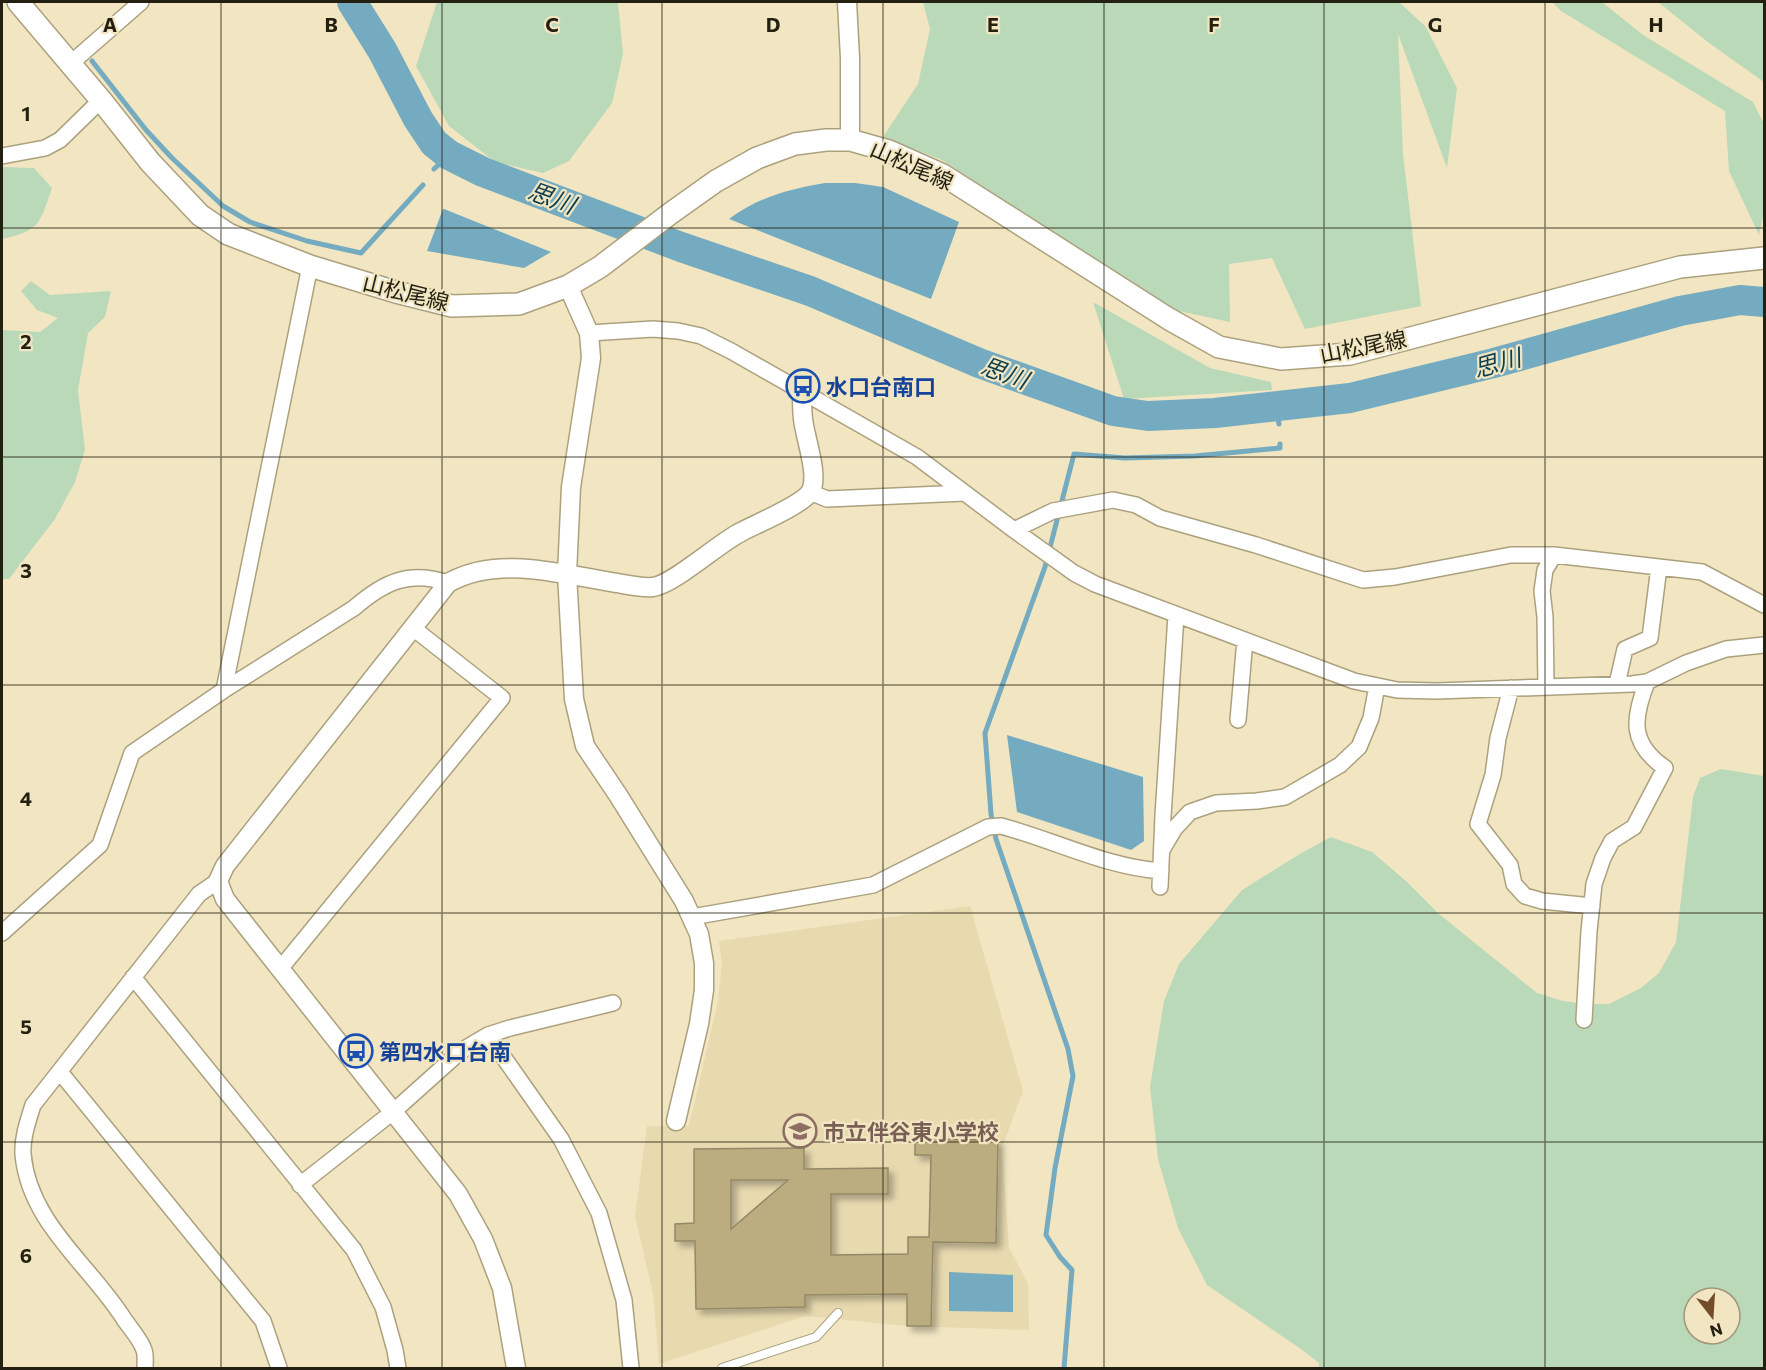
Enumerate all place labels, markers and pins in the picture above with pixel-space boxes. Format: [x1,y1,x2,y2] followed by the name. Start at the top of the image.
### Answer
[785,368,821,404] bus stop icon: 水口台南口
[826,373,936,400] place label: 水口台南口
[338,1033,374,1069] bus stop icon: 第四水口台南
[379,1038,511,1065] place label: 第四水口台南
[782,1113,818,1149] school or university icon: 市立伴谷東小学校
[823,1118,999,1145] place label: 市立伴谷東小学校

